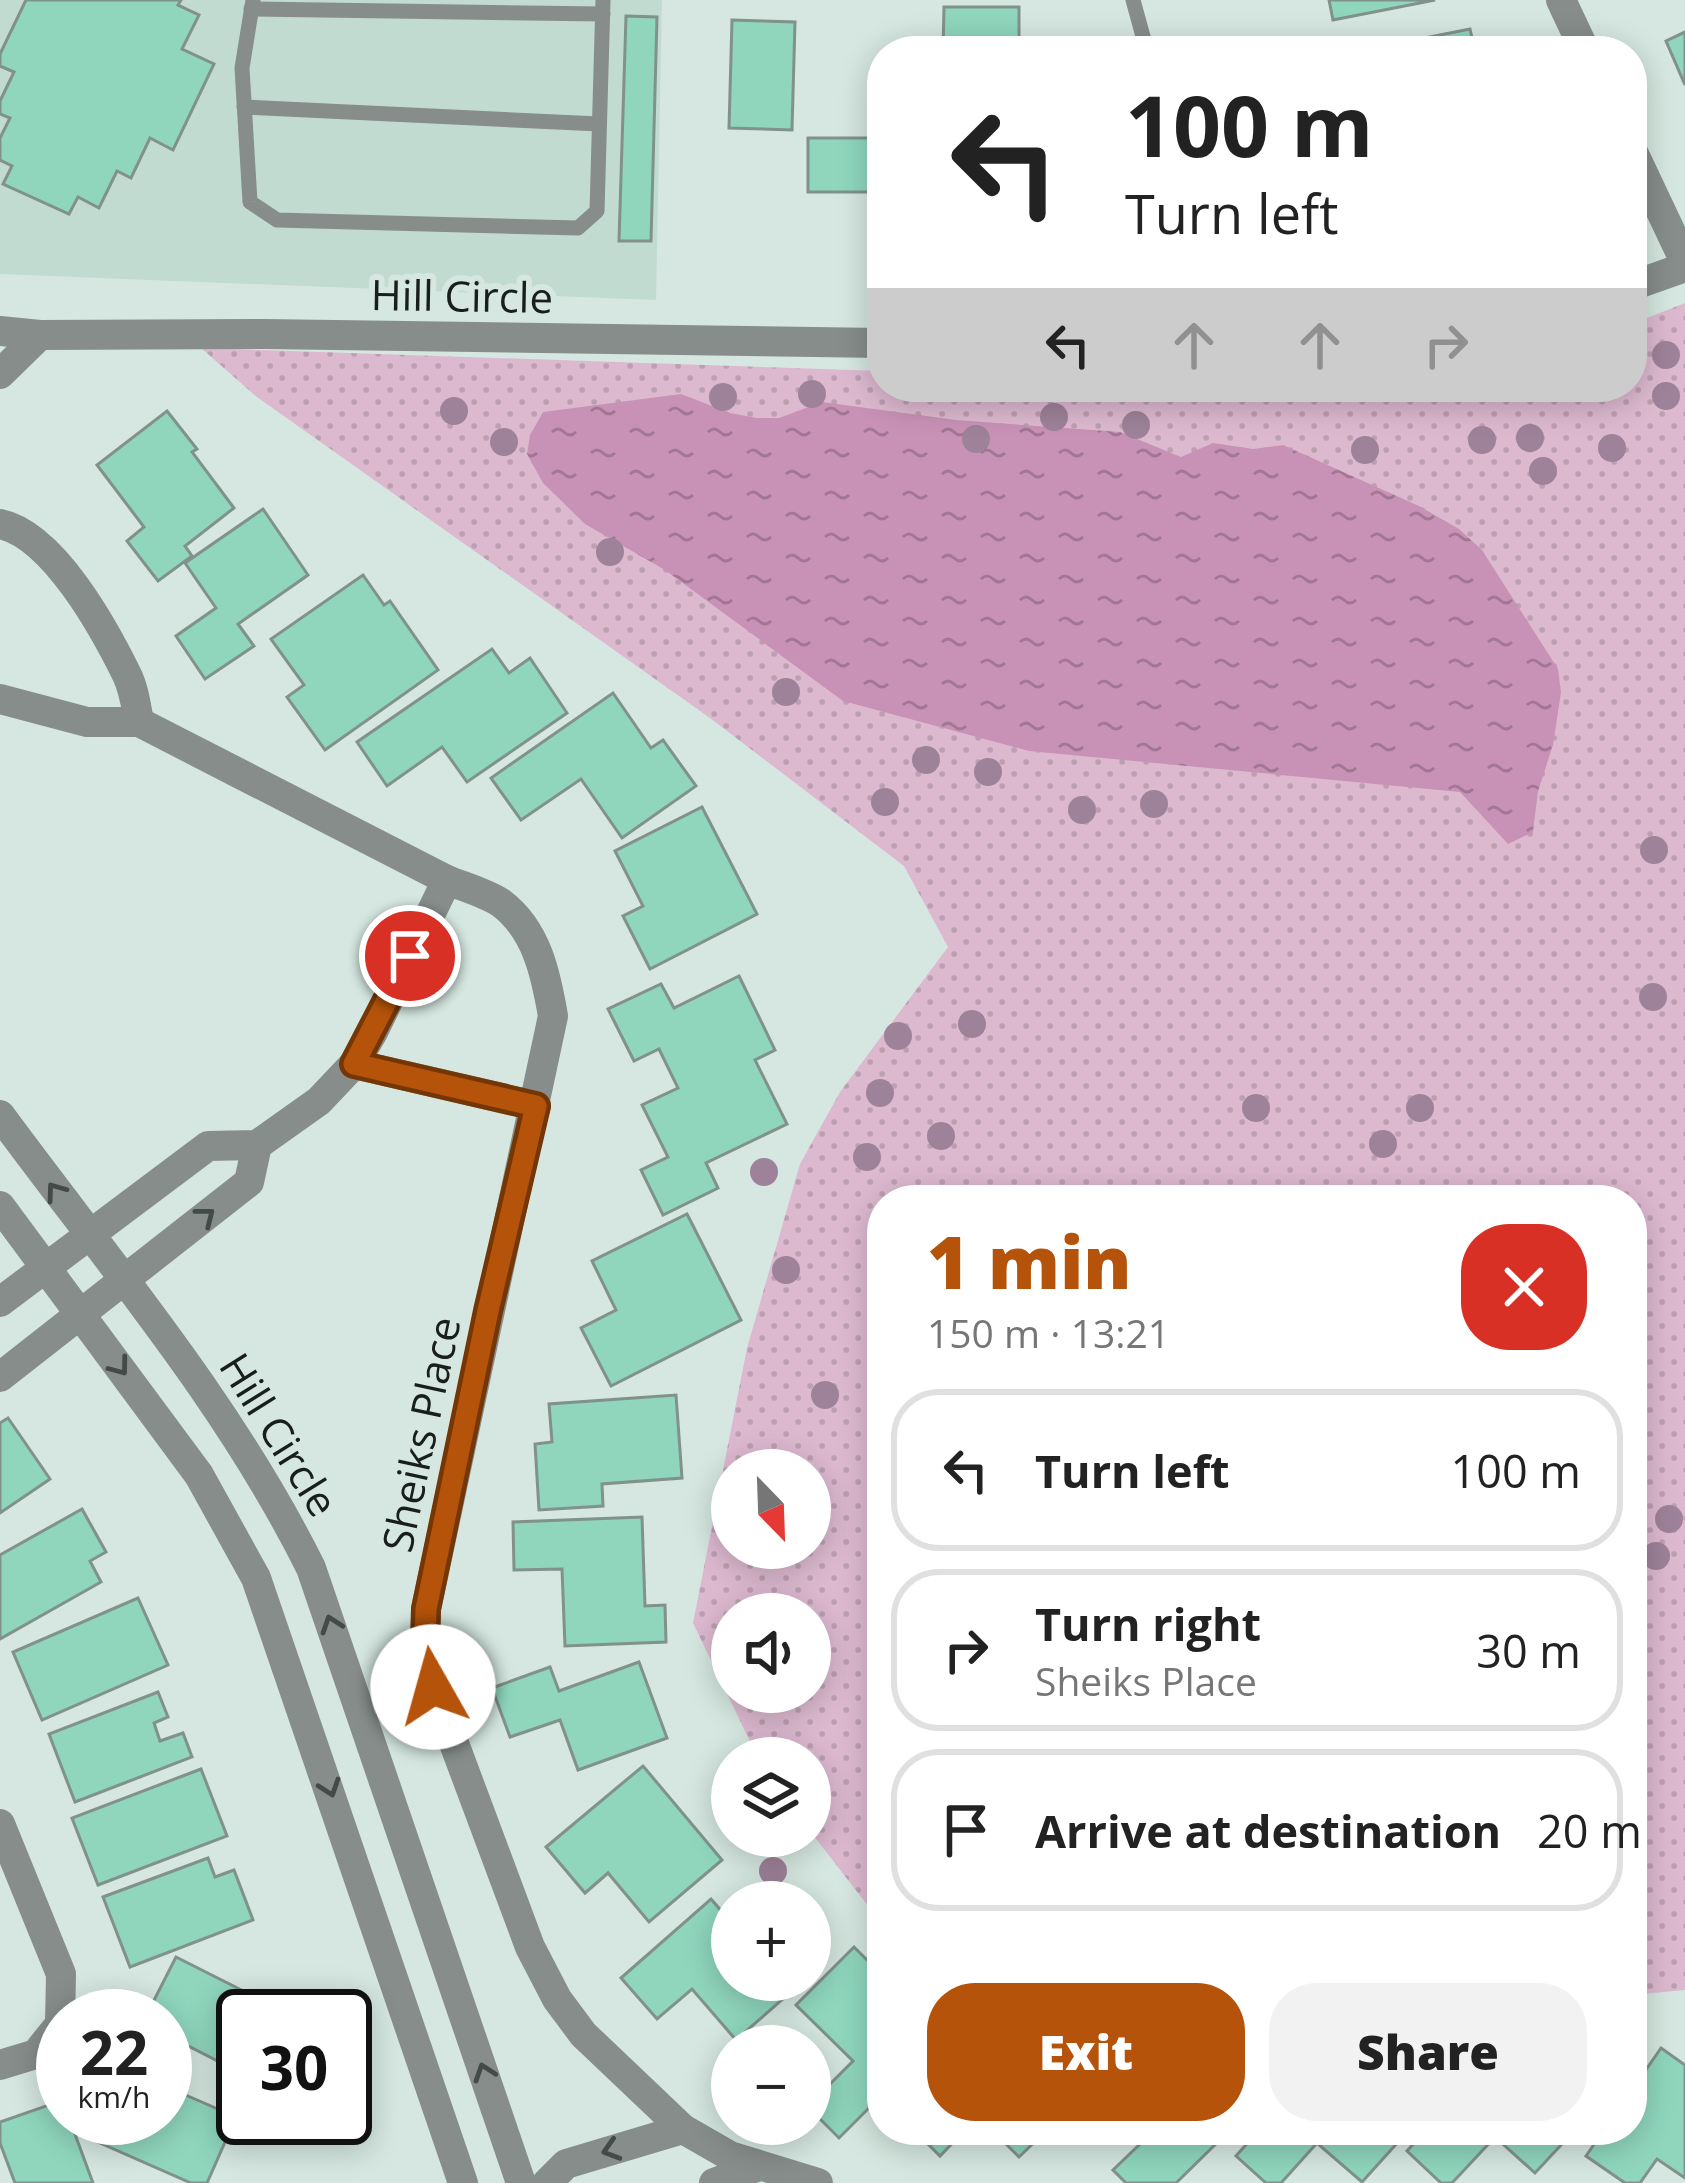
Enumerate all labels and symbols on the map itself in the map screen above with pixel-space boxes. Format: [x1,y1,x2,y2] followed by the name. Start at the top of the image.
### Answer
[370,265,554,325] street label: Hill Circle
[359,905,461,1007] pin
[48,1183,70,1204] one-way arrow
[192,1209,214,1230] one-way arrow
[367,1311,473,1557] street label: Sheiks Place
[208,1342,352,1526] street label: Hill Circle
[106,1354,128,1375] one-way arrow
[711,1449,831,1569] north arrow
[321,1614,345,1635] one-way arrow
[370,1624,496,1750] position arrow
[316,1776,340,1797] one-way arrow
[216,1989,372,2145] speed limit sign: 30
[474,2063,498,2084] one-way arrow
[602,2136,623,2161] one-way arrow

